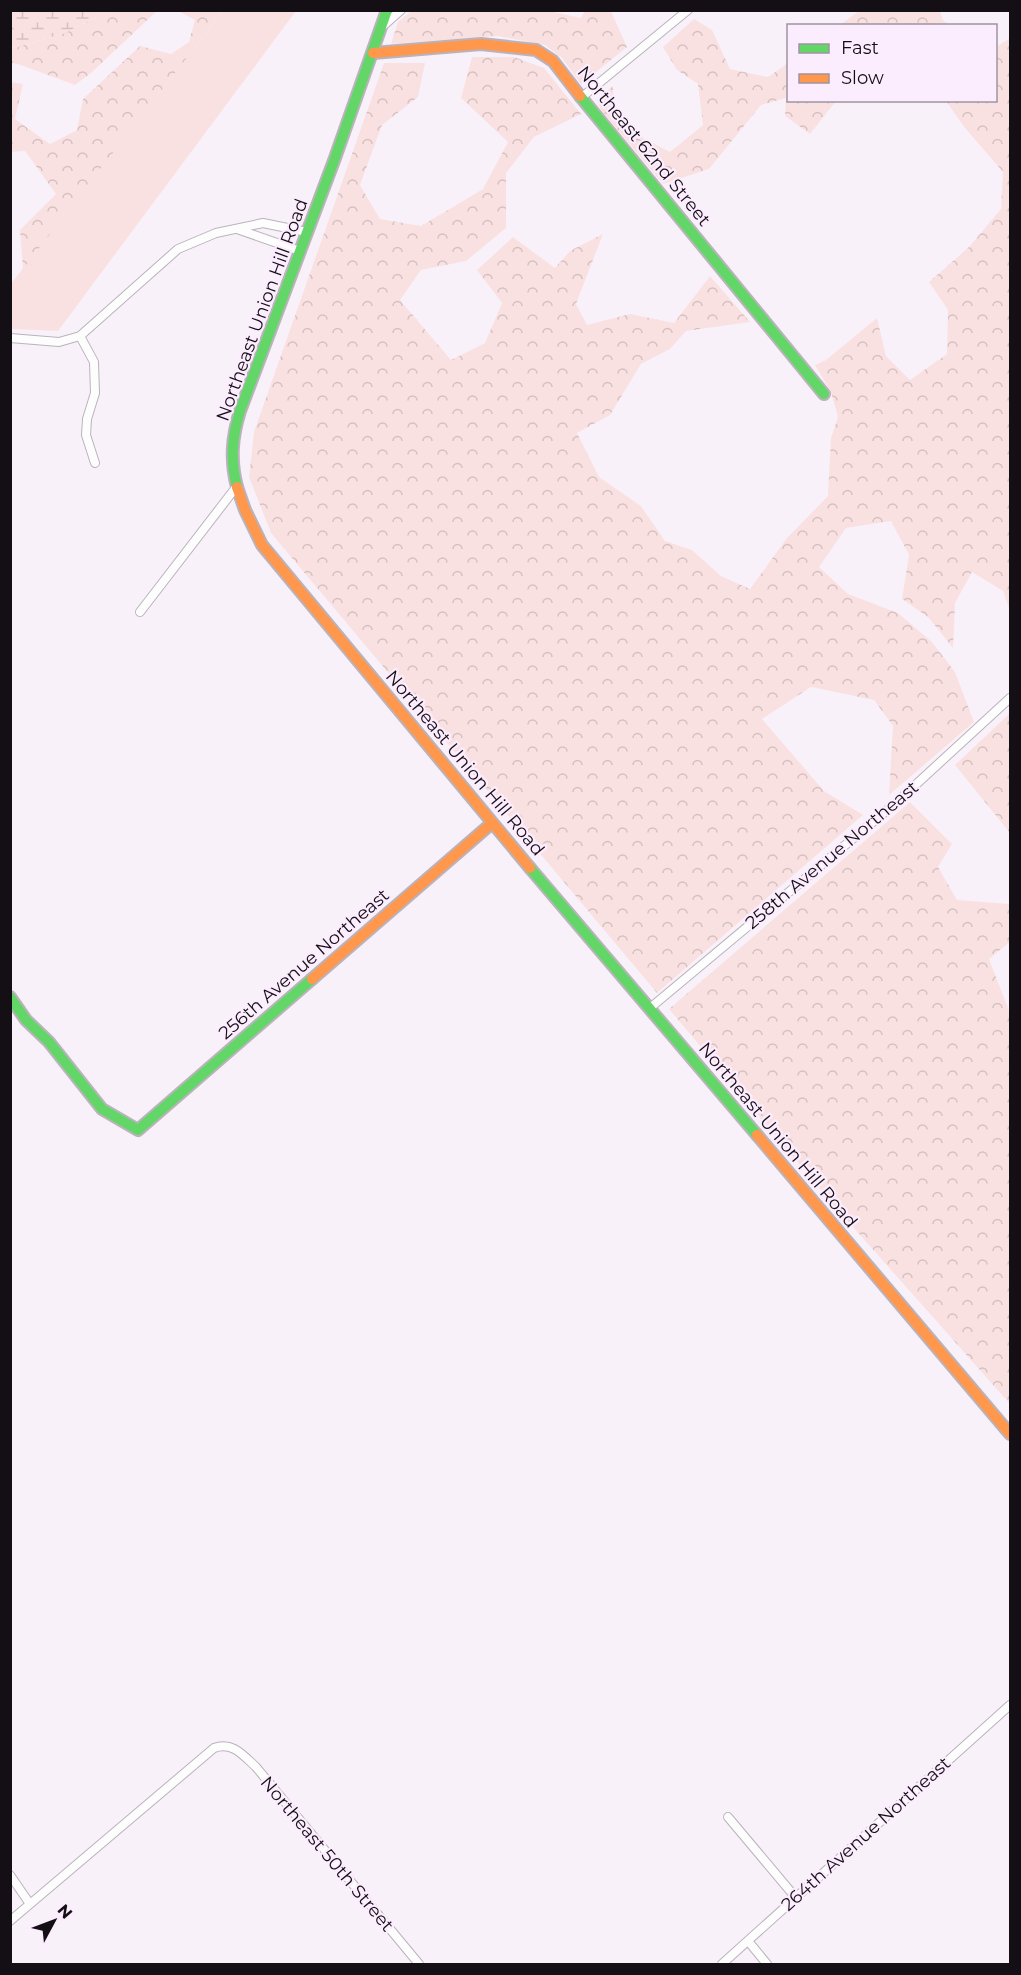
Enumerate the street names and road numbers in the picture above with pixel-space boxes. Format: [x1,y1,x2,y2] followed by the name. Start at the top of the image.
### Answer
[573,62,715,230] street label: Northeast 62nd Street
[211,196,313,424] street label: Northeast Union Hill Road
[381,666,549,860] street label: Northeast Union Hill Road
[741,776,923,934] street label: 258th Avenue Northeast
[214,884,394,1044] street label: 256th Avenue Northeast
[694,1038,862,1232] street label: Northeast Union Hill Road
[777,1752,955,1916] street label: 264th Avenue Northeast
[256,1772,398,1936] street label: Northeast 50th Street

